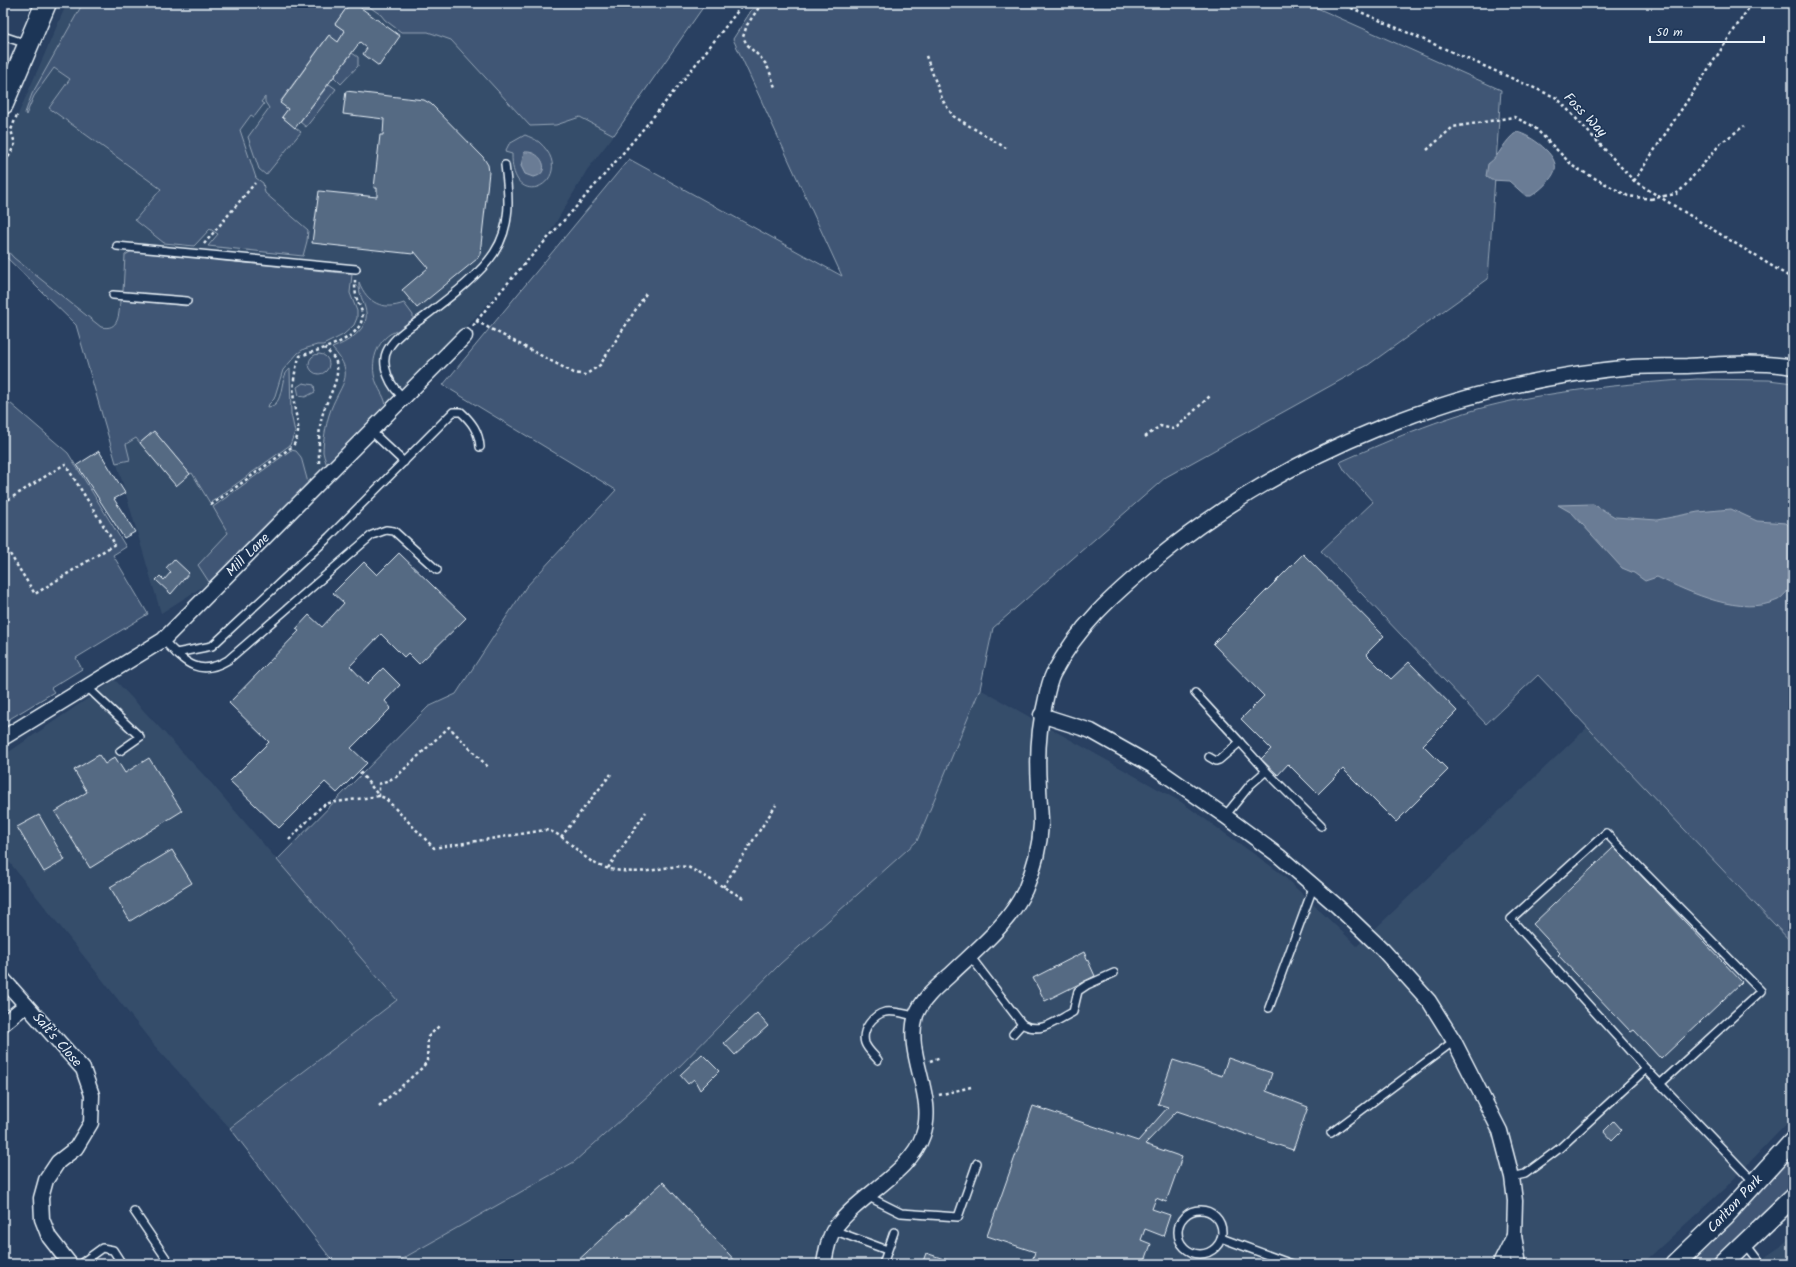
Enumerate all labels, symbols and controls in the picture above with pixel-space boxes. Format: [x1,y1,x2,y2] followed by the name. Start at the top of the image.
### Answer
[1650,18,1764,44] scale bar
[1656,23,1683,42] text: 50 m
[1558,87,1612,143] street label: Foss Way
[221,527,276,582] street label: Mill Lane
[27,1008,88,1073] street label: Salt's Close
[1702,1169,1768,1238] street label: Carlton Park

